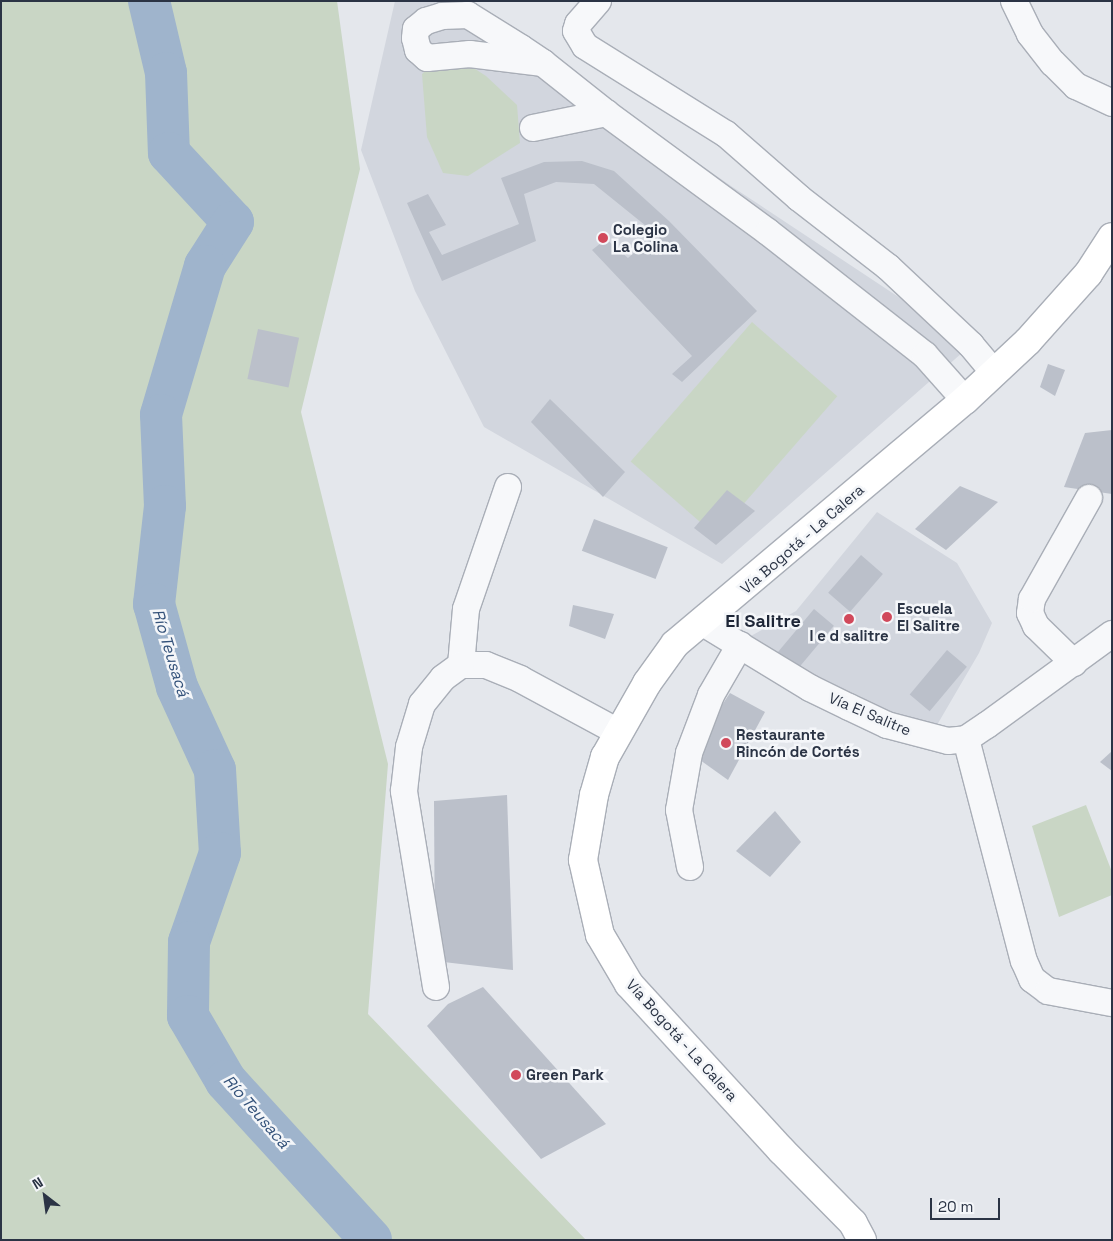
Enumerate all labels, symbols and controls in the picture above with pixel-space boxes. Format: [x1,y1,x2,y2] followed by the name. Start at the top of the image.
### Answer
[613,220,678,255] place label: Colegio La Colina
[597,232,609,244] marker: Colegio La Colina
[736,480,868,598] street label: Vía Bogotá - La Calera
[897,599,960,634] place label: Escuela El Salitre
[147,607,193,699] water label: Río Teusacá
[725,610,801,632] district label: El Salitre
[881,611,893,623] marker: Escuela El Salitre
[843,613,855,625] marker: I e d salitre
[809,627,889,645] place label: I e d salitre
[826,689,914,739] street label: Vía El Salitre
[736,725,860,760] place label: Restaurante Rincón de Cortés
[720,737,732,749] marker: Restaurante Rincón de Cortés
[622,975,742,1105] street label: Vía Bogotá - La Calera
[526,1066,604,1084] place label: Green Park
[510,1069,522,1081] marker: Green Park
[219,1071,293,1153] water label: Río Teusacá
[20,1171,70,1221] north arrow
[29,1173,46,1193] text: N
[933,1188,1003,1220] scale bar
[938,1197,973,1216] text: 20 m

